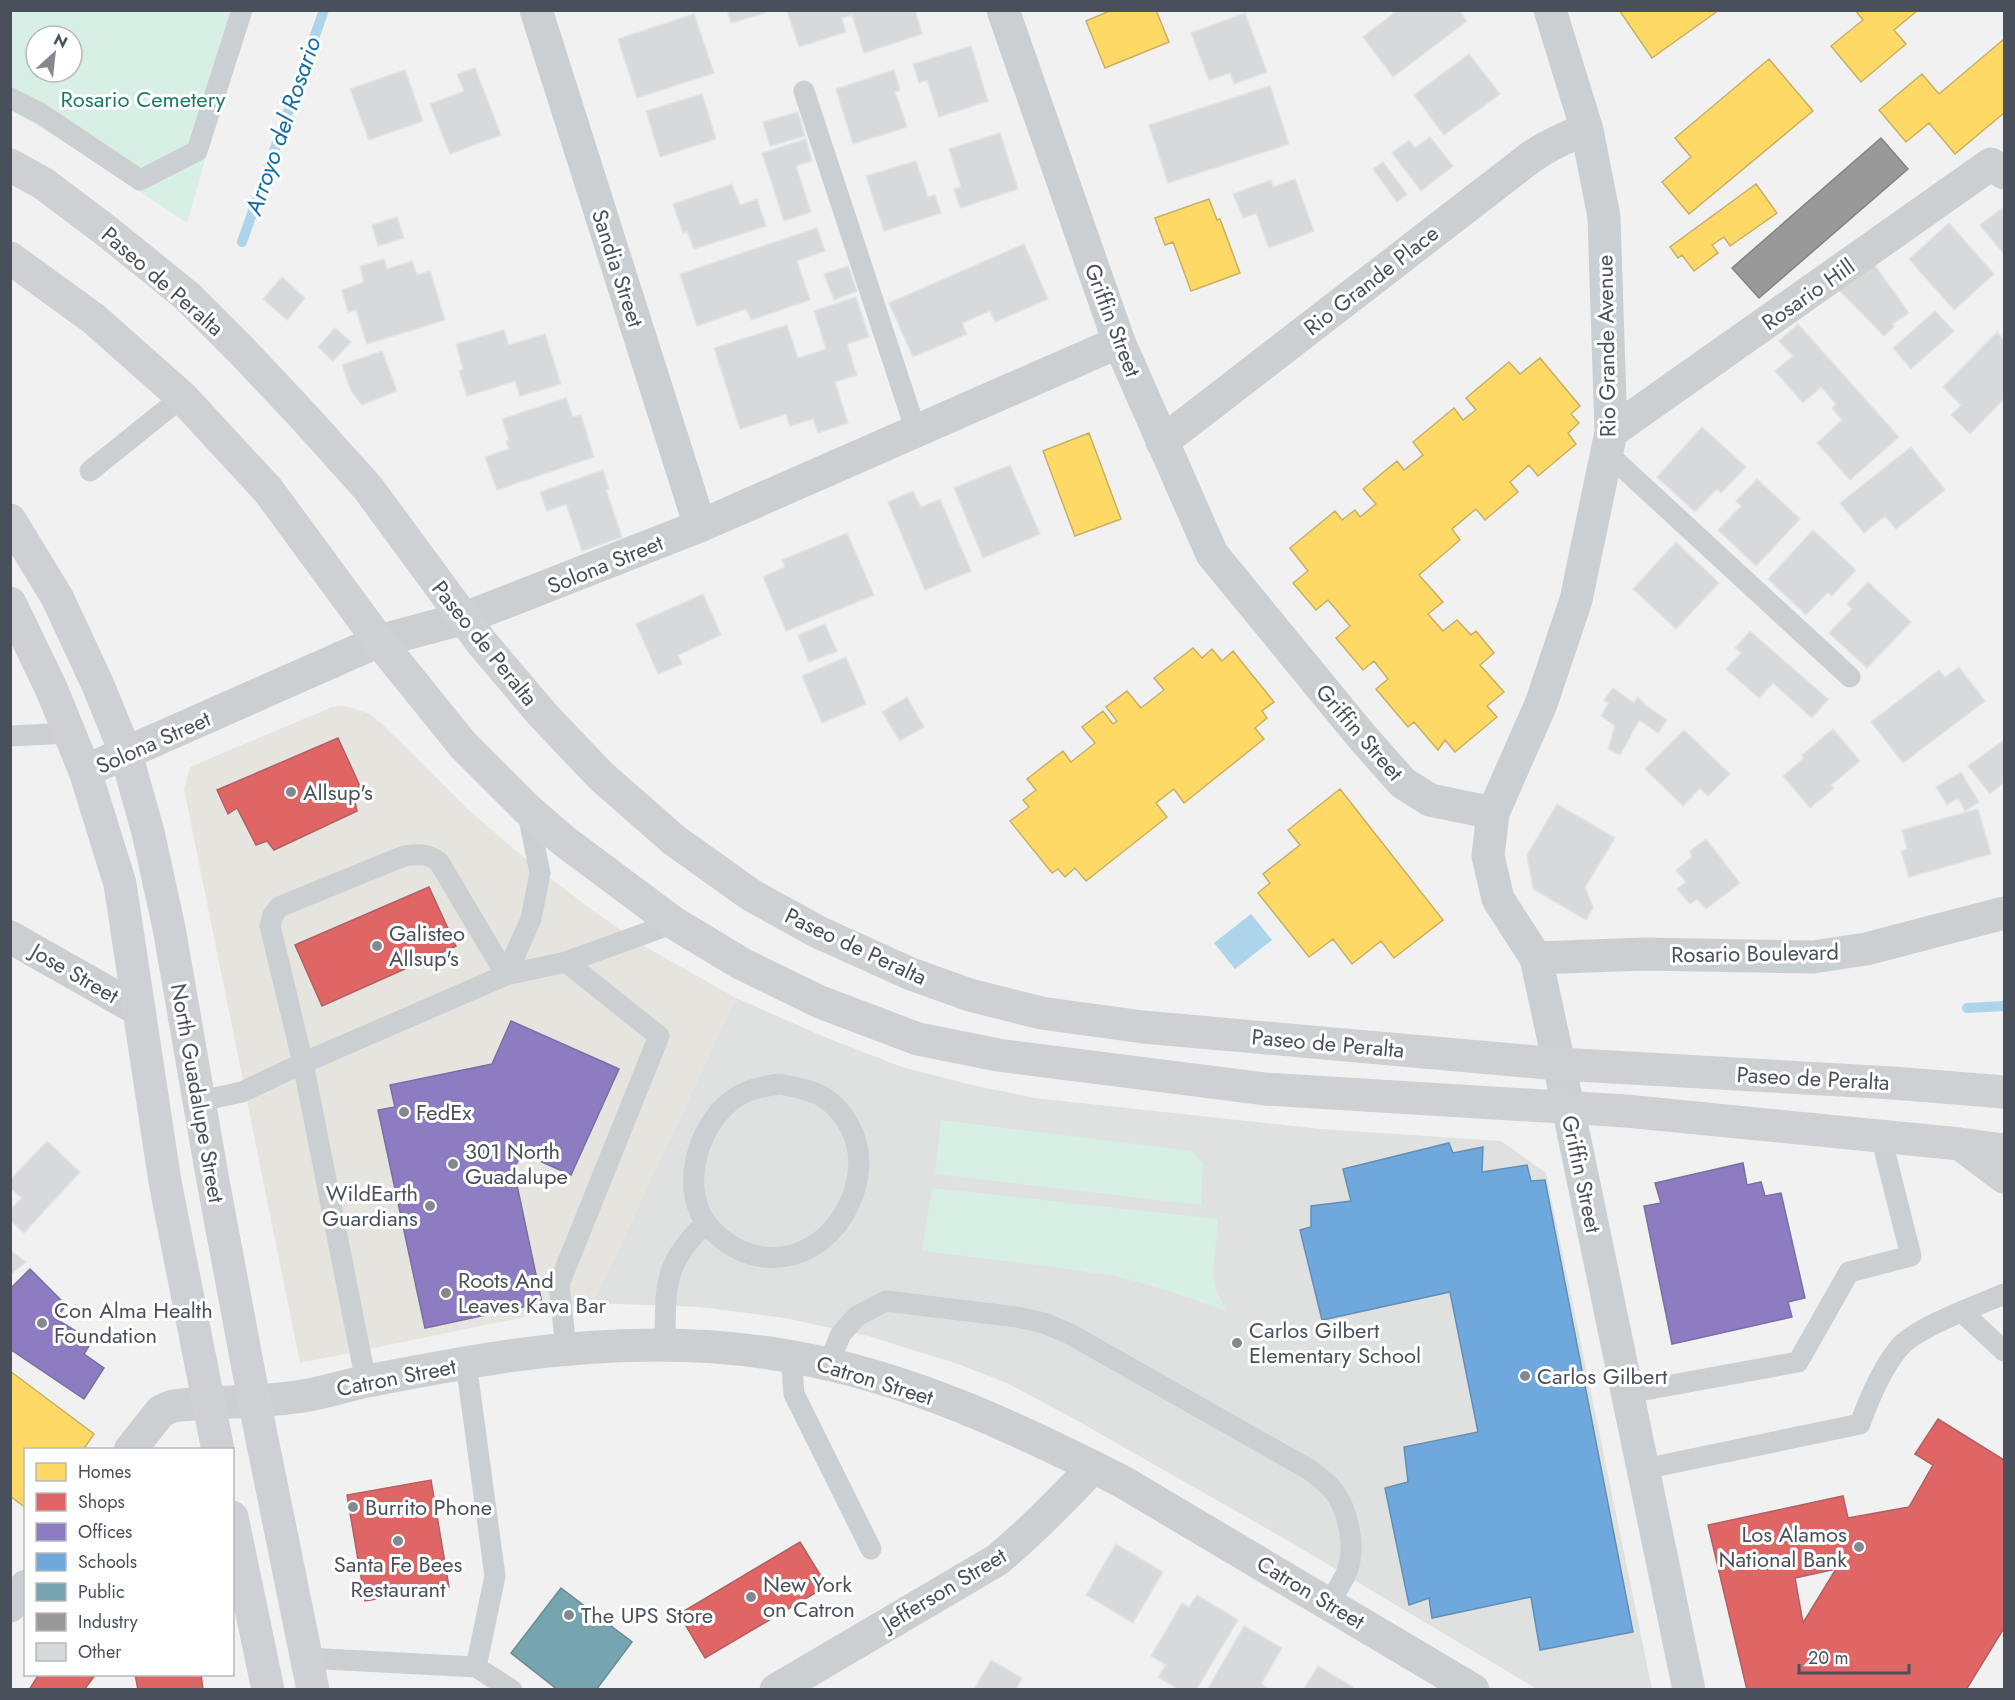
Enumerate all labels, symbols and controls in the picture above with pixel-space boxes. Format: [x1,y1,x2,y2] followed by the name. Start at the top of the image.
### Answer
[24,24,84,84] north arrow
[50,28,71,54] text: N
[235,32,329,221] water label: Arroyo del Rosario
[60,83,226,115] park label: Rosario Cemetery
[584,205,652,332] street label: Sandia Street
[1297,217,1445,343] street label: Rio Grande Place
[95,219,231,343] street label: Paseo de Peralta
[1755,250,1861,338] street label: Rosario Hill
[1588,255,1624,437] street label: Rio Grande Avenue
[1077,259,1150,382] street label: Griffin Street
[542,526,668,602] street label: Solona Street
[424,573,546,713] street label: Paseo de Peralta
[1309,676,1412,788] street label: Griffin Street
[91,702,216,782] street label: Solona Street
[303,776,373,808] place label: Allsup's
[284,785,298,799] marker: Allsup's
[780,899,932,993] street label: Paseo de Peralta
[389,917,465,974] place label: Galisteo Allsup's
[23,933,125,1011] street label: Jose Street
[1671,936,1839,970] street label: Rosario Boulevard
[370,939,384,953] marker: Galisteo Allsup's
[163,981,233,1206] street label: North Guadalupe Street
[1250,1020,1406,1066] street label: Paseo de Peralta
[1736,1058,1890,1098] street label: Paseo de Peralta
[416,1096,472,1128] place label: FedEx
[397,1105,411,1119] marker: FedEx
[1554,1112,1610,1236] street label: Griffin Street
[465,1135,568,1192] place label: 301 North Guadalupe
[446,1157,460,1171] marker: 301 North Guadalupe
[322,1177,418,1234] place label: WildEarth Guardians
[423,1199,437,1213] marker: WildEarth Guardians
[458,1264,606,1321] place label: Roots And Leaves Kava Bar
[439,1286,453,1300] marker: Roots And Leaves Kava Bar
[54,1294,213,1351] place label: Con Alma Health Foundation
[1249,1314,1421,1371] place label: Carlos Gilbert Elementary School
[35,1316,49,1330] marker: Con Alma Health Foundation
[1230,1336,1244,1350] marker: Carlos Gilbert Elementary School
[813,1347,938,1413] street label: Catron Street
[334,1350,459,1404] street label: Catron Street
[1537,1360,1668,1392] place label: Carlos Gilbert
[1518,1369,1532,1383] marker: Carlos Gilbert
[24,1448,234,1676] legend
[78,1459,131,1485] text: Homes
[78,1489,125,1515] text: Shops
[365,1491,492,1523] place label: Burrito Phone
[346,1500,360,1514] marker: Burrito Phone
[1718,1518,1847,1575] place label: Los Alamos National Bank
[78,1519,132,1545] text: Offices
[391,1534,405,1548] marker: Santa Fe Bees Restaurant
[873,1539,1013,1640] street label: Jefferson Street
[1852,1540,1866,1554] marker: Los Alamos National Bank
[1251,1547,1372,1637] street label: Catron Street
[334,1548,462,1605] place label: Santa Fe Bees Restaurant
[78,1549,137,1575] text: Schools
[763,1568,855,1625] place label: New York on Catron
[78,1579,125,1605] text: Public
[744,1590,758,1604] marker: New York on Catron
[581,1599,713,1631] place label: The UPS Store
[562,1608,576,1622] marker: The UPS Store
[78,1609,138,1635] text: Industry
[1799,1637,1908,1675] scale bar
[78,1639,122,1665] text: Other
[1808,1645,1848,1671] text: 20 m

